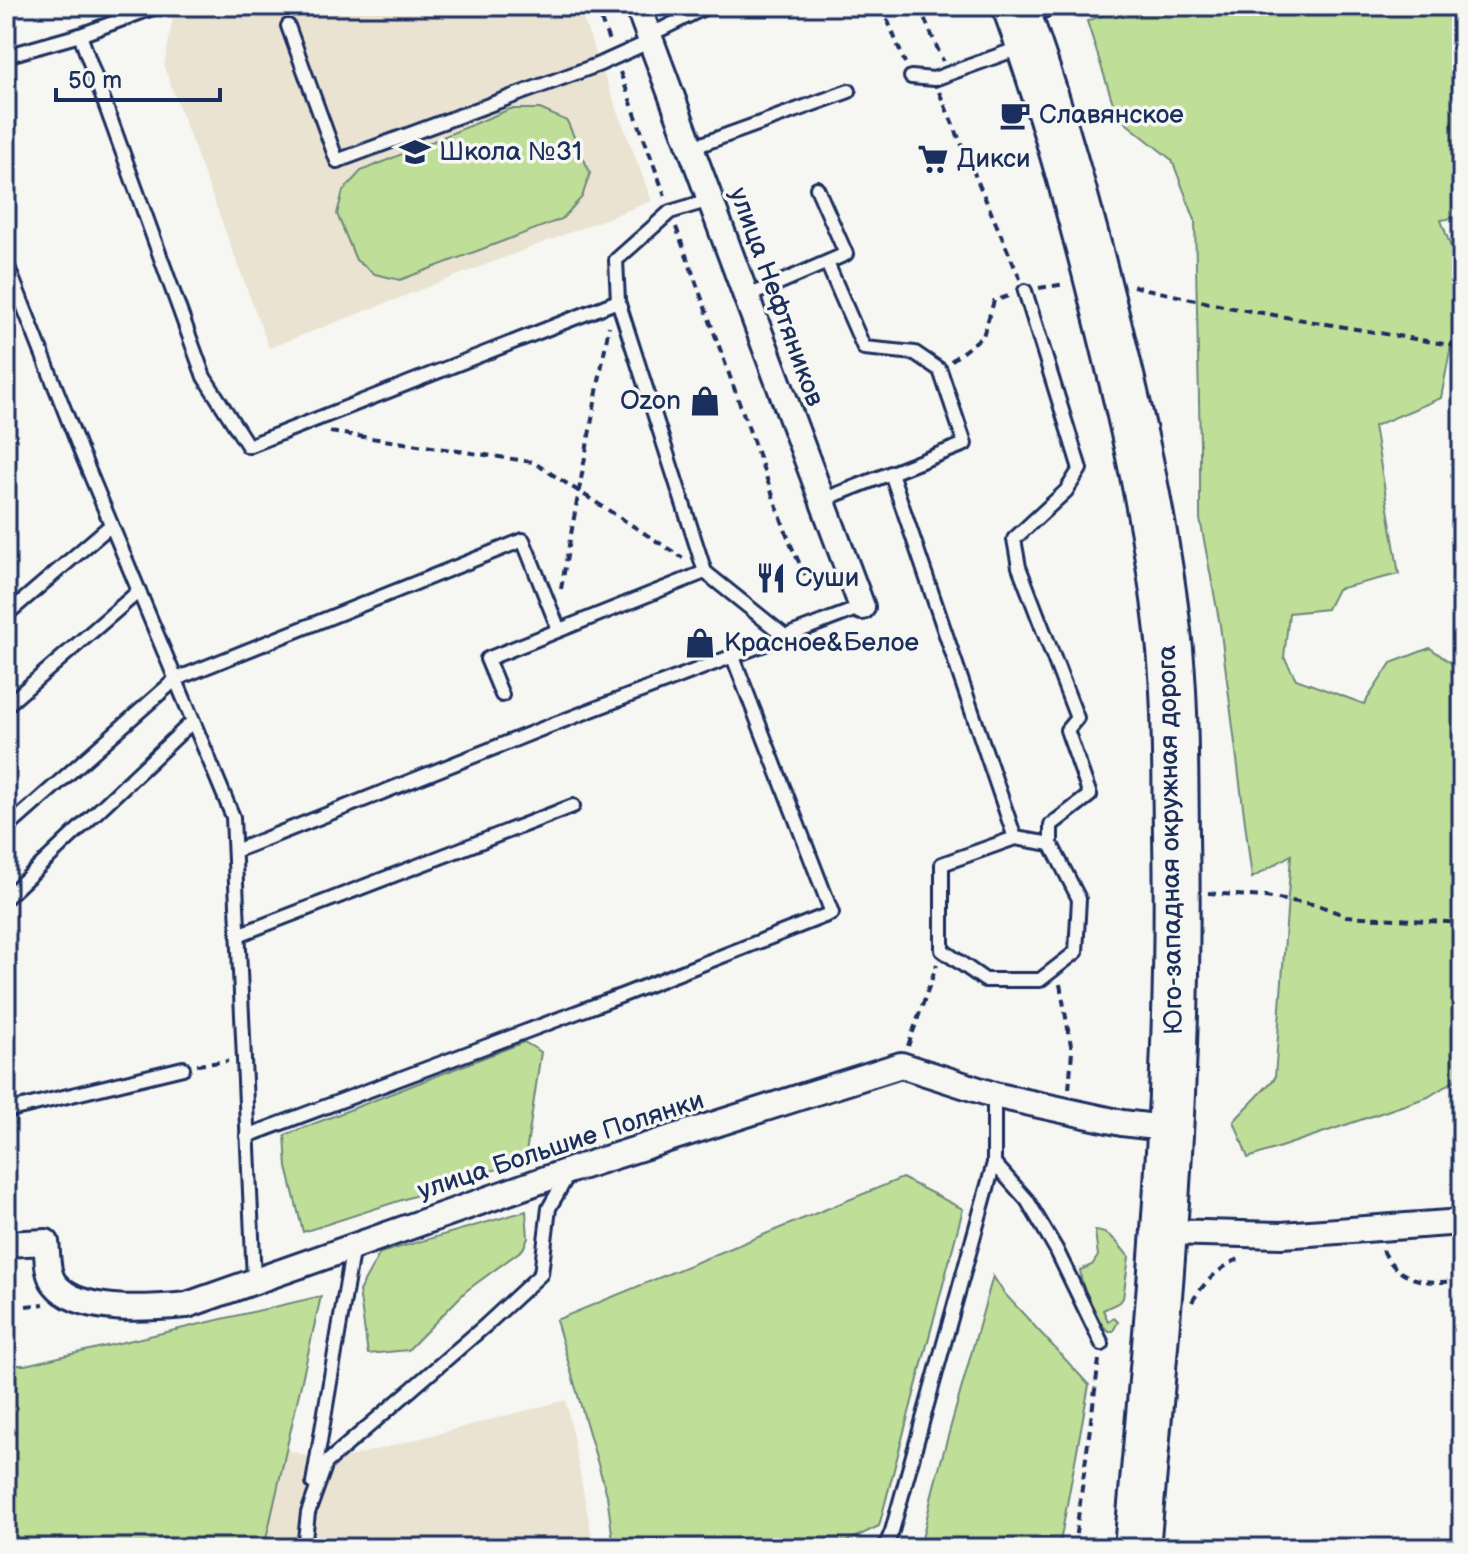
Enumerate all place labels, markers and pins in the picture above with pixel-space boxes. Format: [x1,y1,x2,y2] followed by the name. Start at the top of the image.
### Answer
[998,98,1032,132] cafe icon: Славянское
[1039,100,1184,131] place label: Славянское
[398,135,432,169] school or university icon: Школа №31
[439,137,582,168] place label: Школа №31
[916,142,950,176] supermarket icon: Дикси
[957,144,1031,175] place label: Дикси
[688,384,722,418] shop icon: Ozon
[620,386,681,417] place label: Ozon
[754,561,788,595] restaurant icon: Суши
[795,563,859,594] place label: Суши
[683,626,717,660] shop icon: Красное&Белое
[724,628,919,659] place label: Красное&Белое

